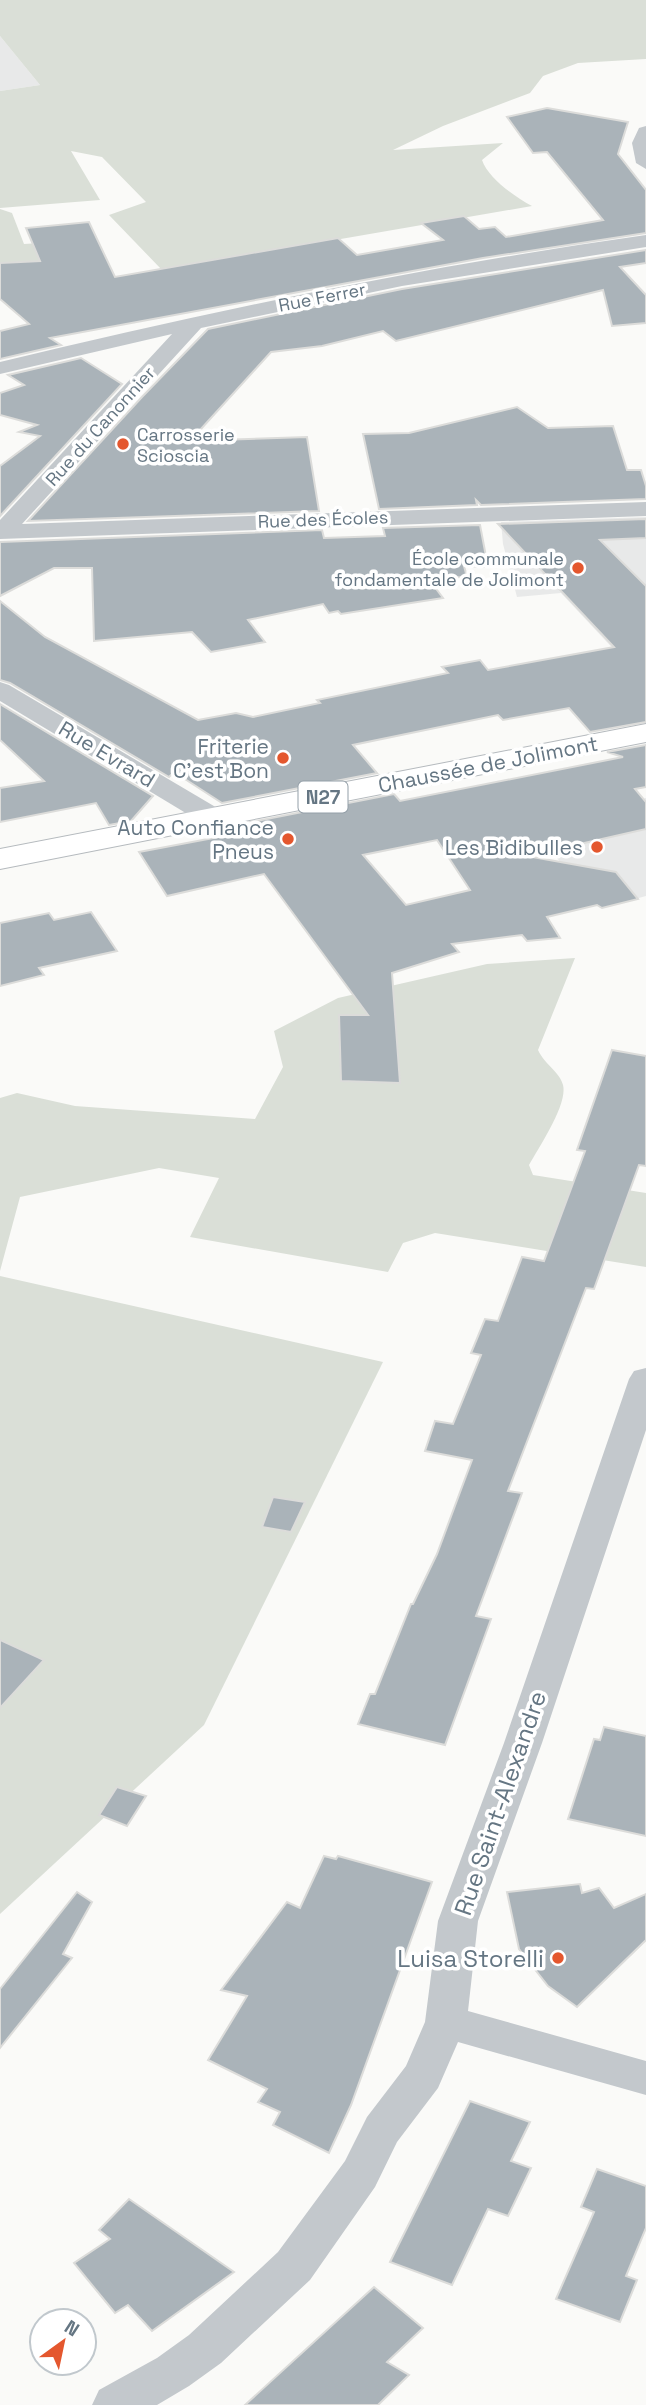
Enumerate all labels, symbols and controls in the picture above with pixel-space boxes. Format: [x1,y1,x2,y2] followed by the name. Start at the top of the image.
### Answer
[276,277,368,317] street label: Rue Ferrer
[40,361,160,490] street label: Rue du Canonnier
[137,423,235,467] place label: Carrosserie Scioscia
[115,436,131,452] marker: Carrosserie Scioscia
[257,505,389,533] street label: Rue des Écoles
[334,547,564,591] place label: École communale fondamentale de Jolimont
[570,560,586,576] marker: École communale fondamentale de Jolimont
[54,715,160,793] street label: Rue Evrard
[376,729,600,799] street label: Chaussée de Jolimont
[173,733,269,784] place label: Friterie C'est Bon
[275,750,291,766] marker: Friterie C'est Bon
[298,782,348,812] road number: N27
[117,814,274,865] place label: Auto Confiance Pneus
[280,831,296,847] marker: Auto Confiance Pneus
[445,834,583,861] place label: Les Bidibulles
[589,839,605,855] marker: Les Bidibulles
[447,1687,553,1919] street label: Rue Saint-Alexandre
[397,1943,544,1974] place label: Luisa Storelli
[550,1950,566,1966] marker: Luisa Storelli
[28,2307,98,2377] north arrow
[60,2314,84,2342] text: N

